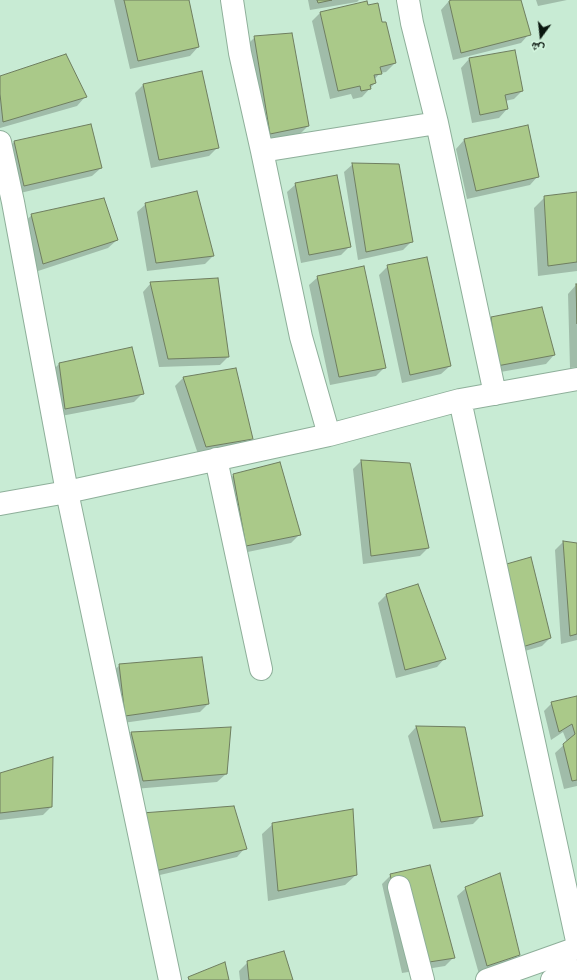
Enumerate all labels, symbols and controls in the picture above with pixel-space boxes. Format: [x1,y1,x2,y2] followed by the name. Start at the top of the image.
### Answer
[521,16,561,56] north arrow
[530,40,546,56] text: ش

